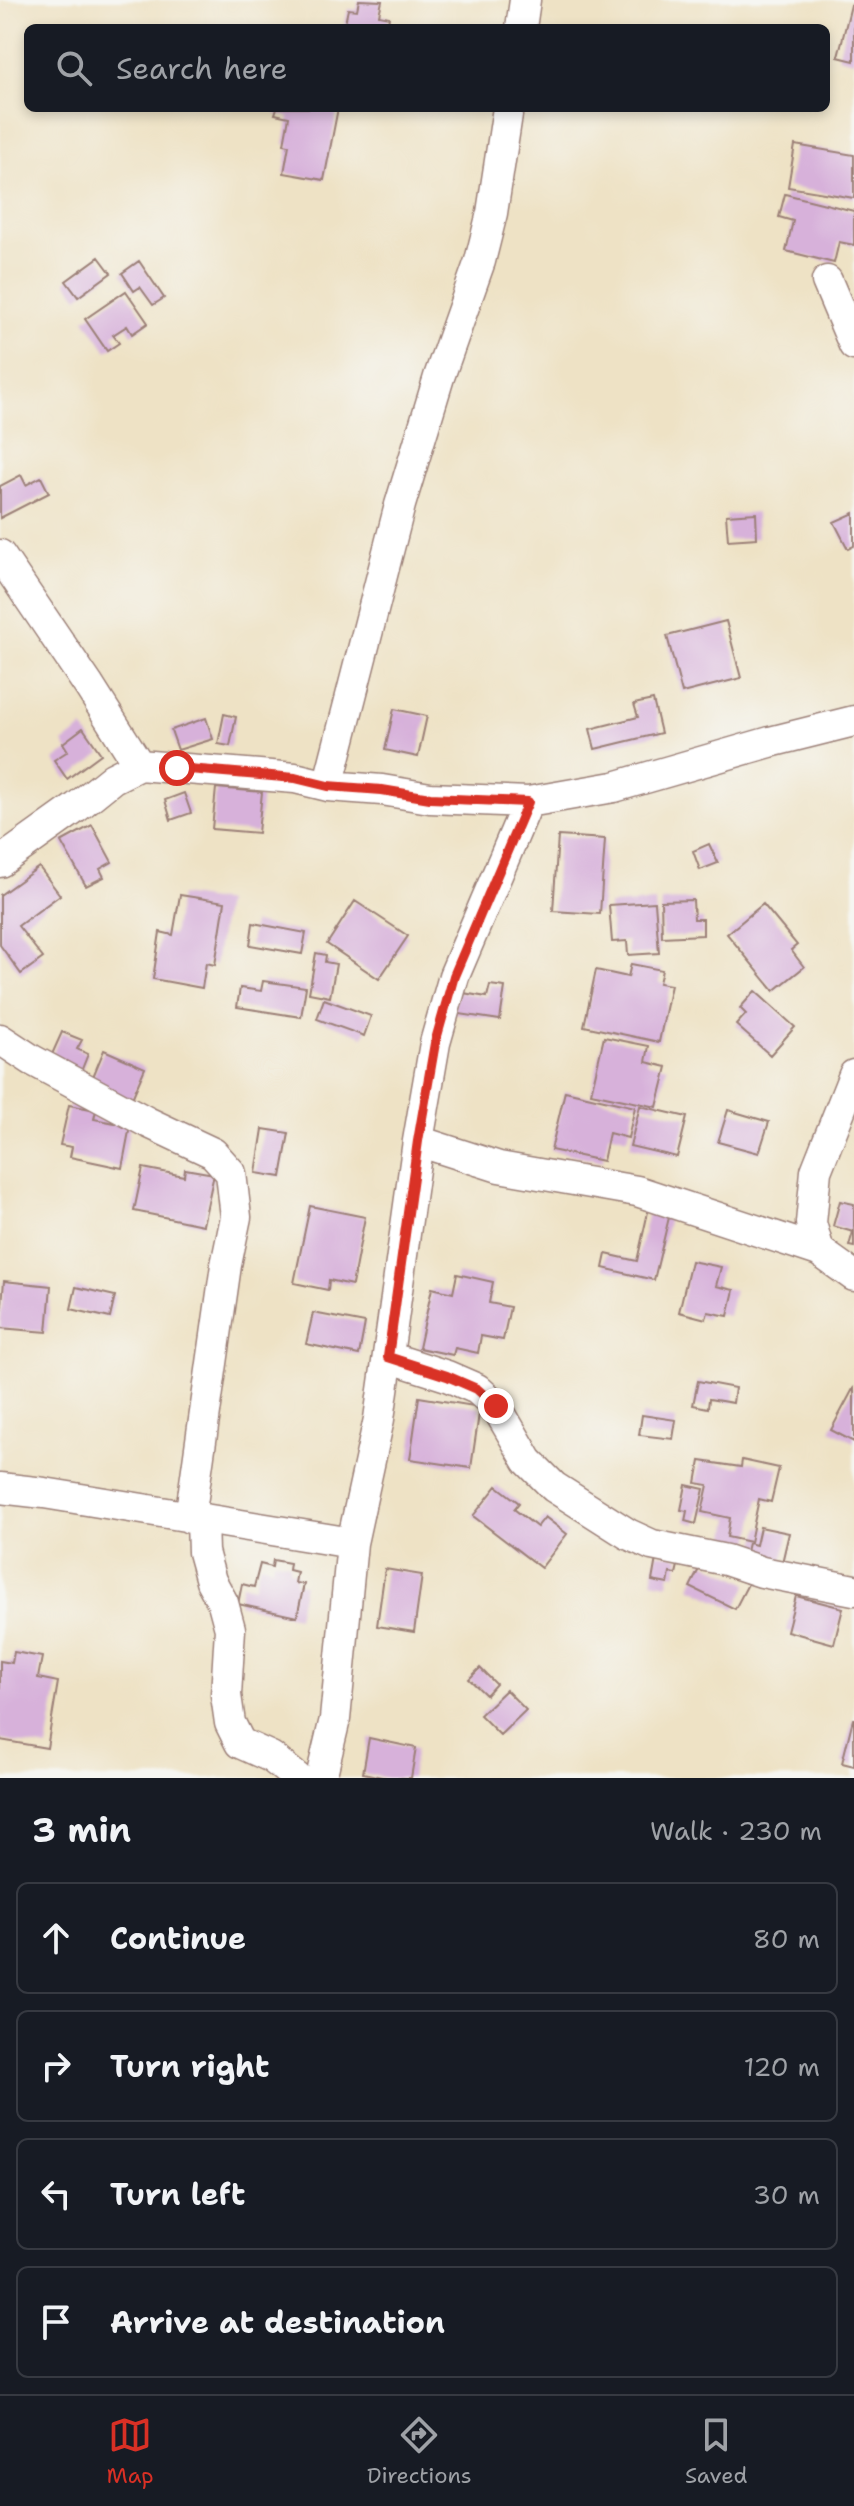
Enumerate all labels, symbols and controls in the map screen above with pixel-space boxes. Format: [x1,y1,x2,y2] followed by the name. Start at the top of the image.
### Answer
[24,24,830,112] search box
[52,46,96,90] icon: search
[116,48,287,89] text: Search here
[159,750,195,786] route start
[478,1388,514,1424] route end
[32,1807,131,1853] text: 3 min
[650,1813,822,1848] text: Walk · 230 m
[34,1916,78,1960] icon: ahead
[110,1918,246,1959] text: Continue
[753,1921,820,1956] text: 80 m
[34,2044,78,2088] icon: right
[110,2046,269,2087] text: Turn right
[744,2049,820,2084] text: 120 m
[34,2172,78,2216] icon: left
[110,2174,245,2215] text: Turn left
[753,2177,820,2212] text: 30 m
[34,2300,78,2344] icon: arrive
[110,2302,445,2343] text: Arrive at destination
[107,2413,154,2490] tab: Map
[367,2413,472,2490] tab: Directions
[685,2413,747,2490] tab: Saved

